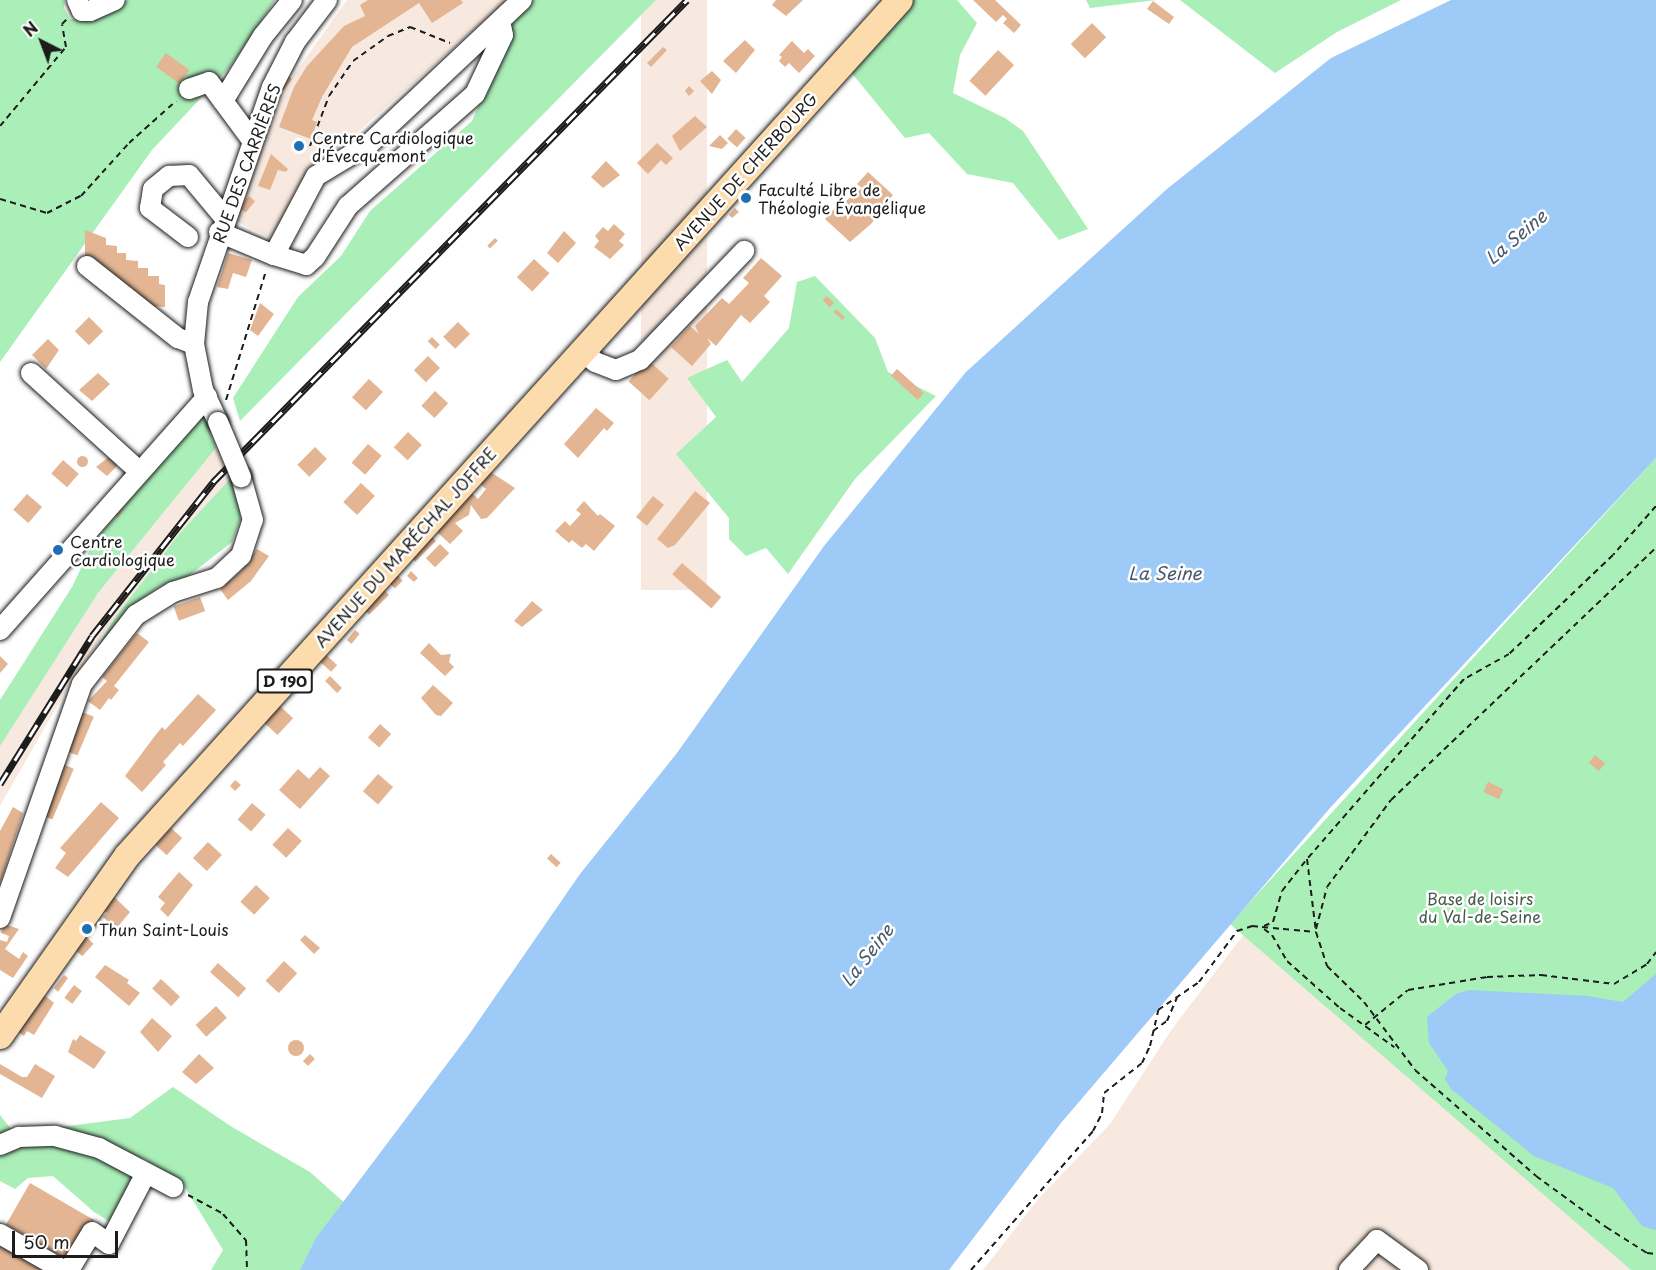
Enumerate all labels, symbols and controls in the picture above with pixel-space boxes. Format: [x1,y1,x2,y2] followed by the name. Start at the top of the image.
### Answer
[12,12,72,72] north arrow
[17,15,43,42] text: N
[208,80,284,246] street label: RUE DES CARRIÈRES
[669,88,821,254] street label: AVENUE DE CHERBOURG
[312,127,474,165] place label: Centre Cardiologique d'Évecquemont
[290,137,308,155] marker: Centre Cardiologique d'Évecquemont
[758,179,926,217] place label: Faculté Libre de Théologie Évangélique
[739,191,753,205] marker: Faculté Libre de Théologie Évangélique
[1481,205,1551,269] water label: La Seine
[310,443,500,651] street label: AVENUE DU MARÉCHAL JOFFRE
[70,531,175,569] place label: Centre Cardiologique
[51,543,65,557] marker: Centre Cardiologique
[1128,562,1202,584] water label: La Seine
[256,669,314,693] road number: D 190
[1419,888,1541,926] park label: Base de loisirs du Val-de-Seine
[99,919,228,939] place label: Thun Saint-Louis
[836,919,898,991] water label: La Seine
[80,922,94,936] marker: Thun Saint-Louis
[15,1219,122,1257] scale bar
[23,1228,70,1255] text: 50 m

